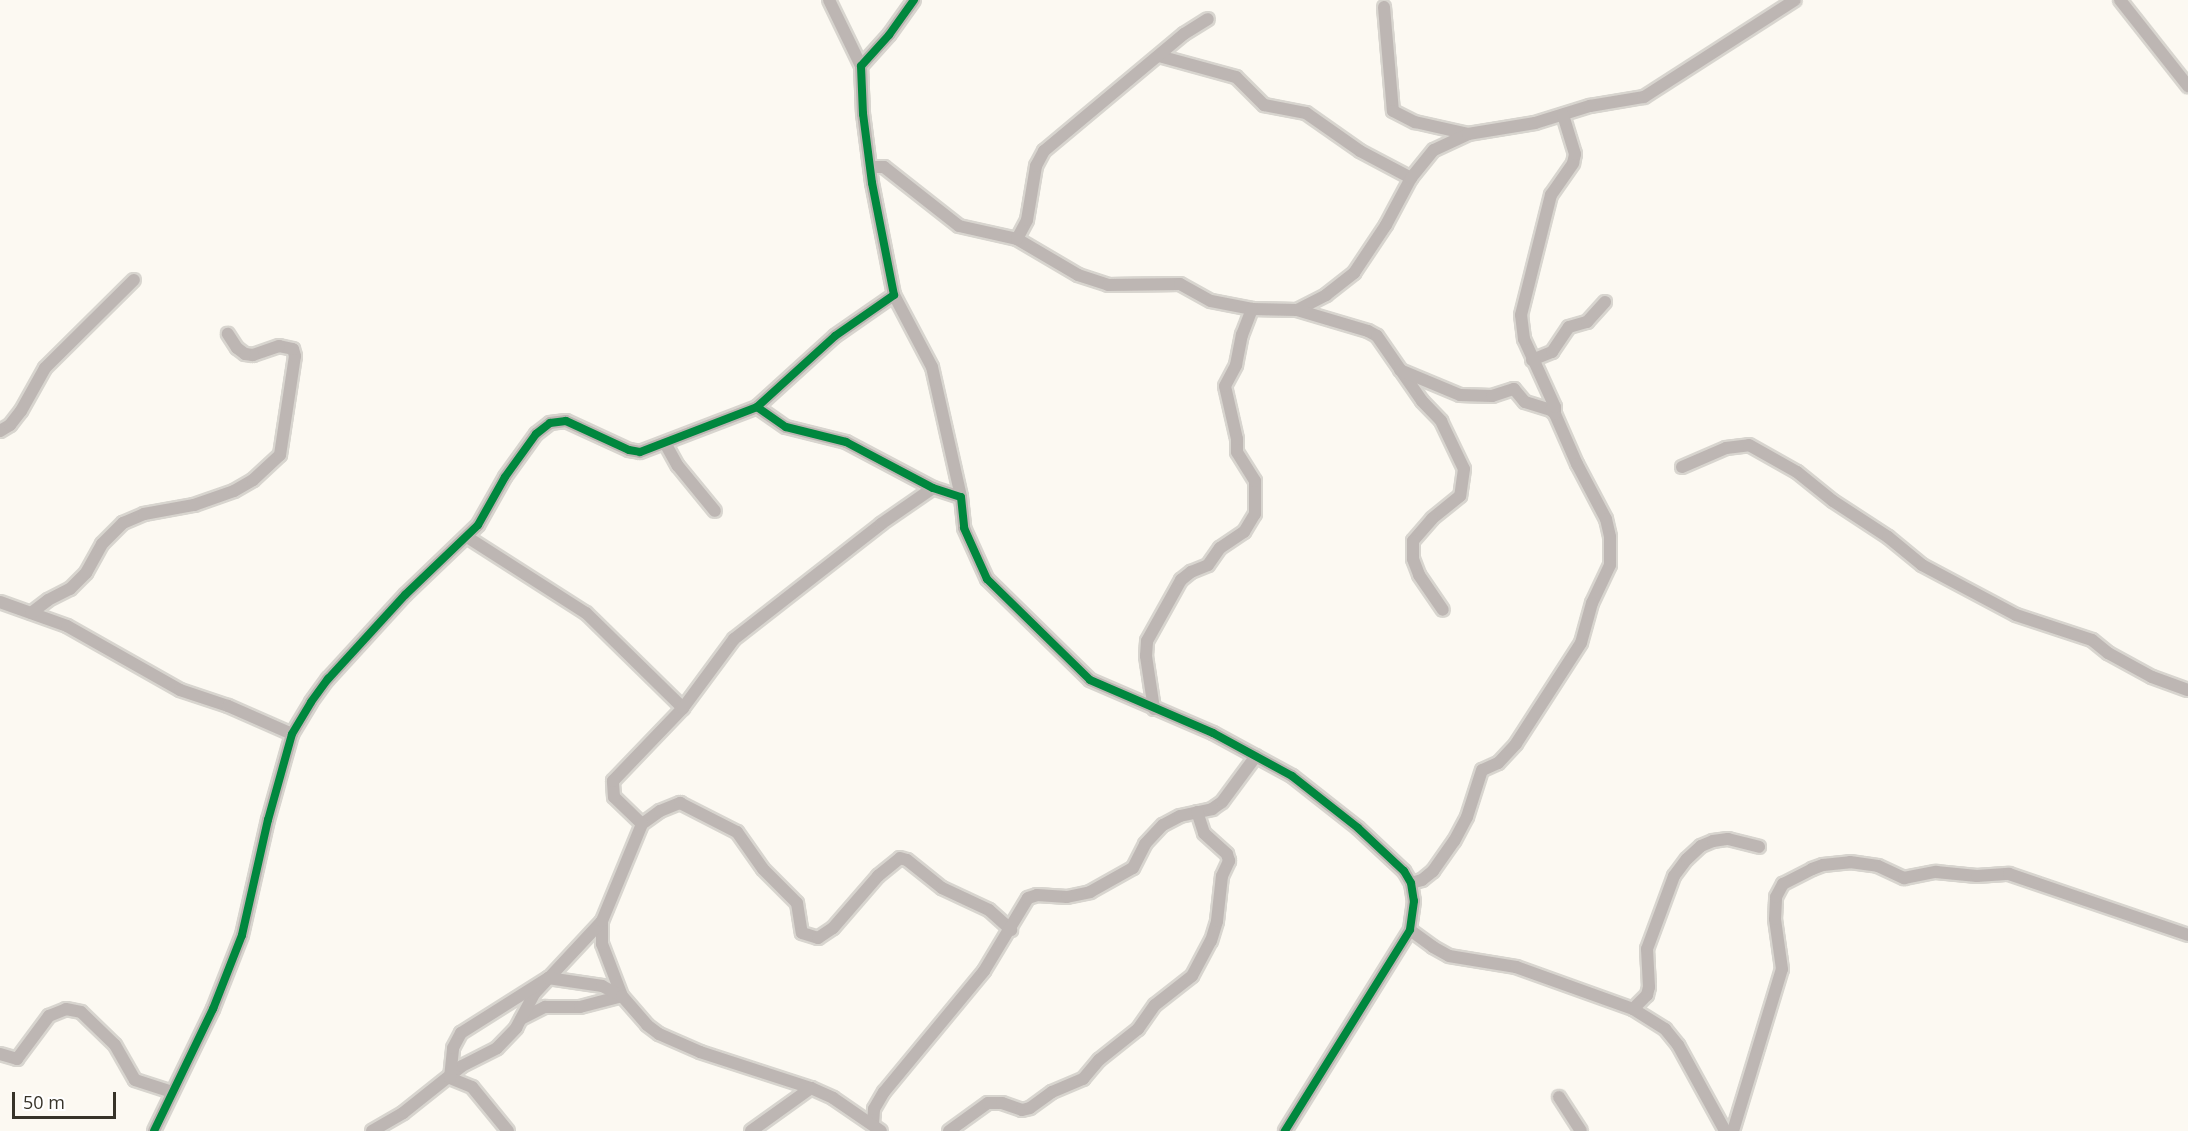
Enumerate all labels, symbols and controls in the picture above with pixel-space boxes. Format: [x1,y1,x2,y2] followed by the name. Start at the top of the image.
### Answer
[15,1080,118,1118] scale bar
[23,1090,65,1114] text: 50 m

